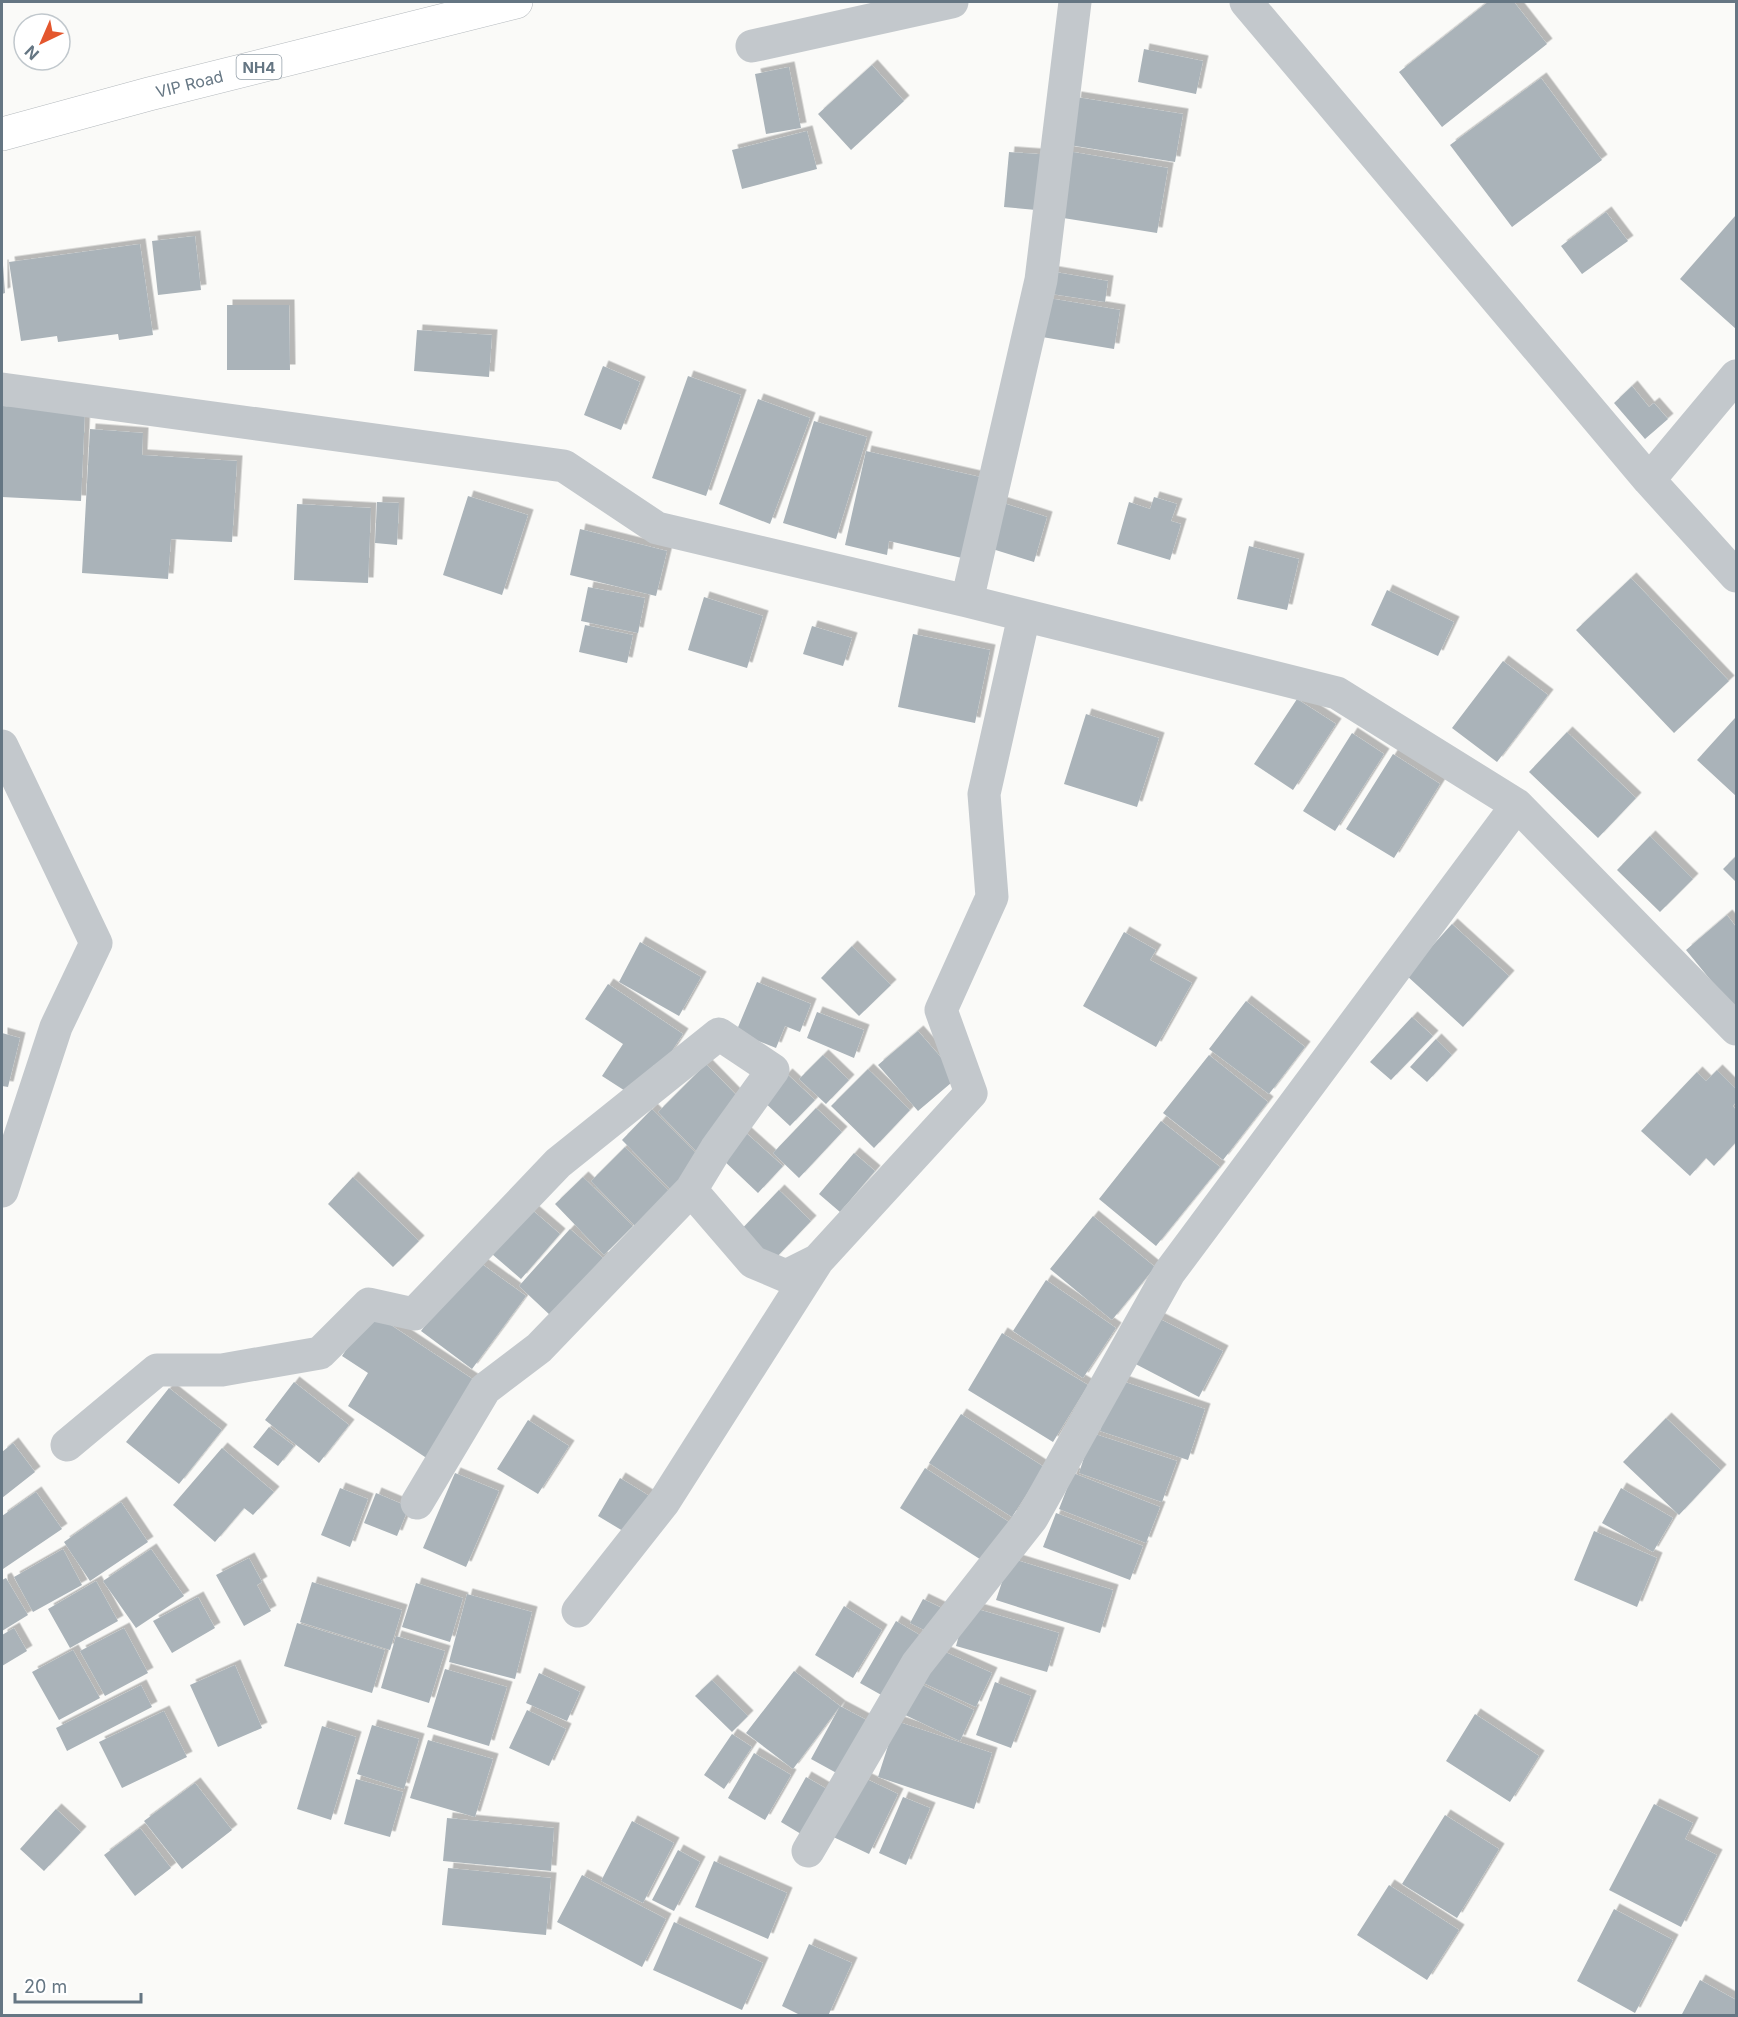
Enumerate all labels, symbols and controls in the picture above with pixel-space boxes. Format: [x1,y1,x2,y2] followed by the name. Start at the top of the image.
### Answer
[12,12,72,72] north arrow
[20,41,43,64] text: N
[236,55,282,79] road number: NH4
[154,66,225,102] street label: VIP Road
[15,1966,141,2004] scale bar
[24,1976,67,1997] text: 20 m

